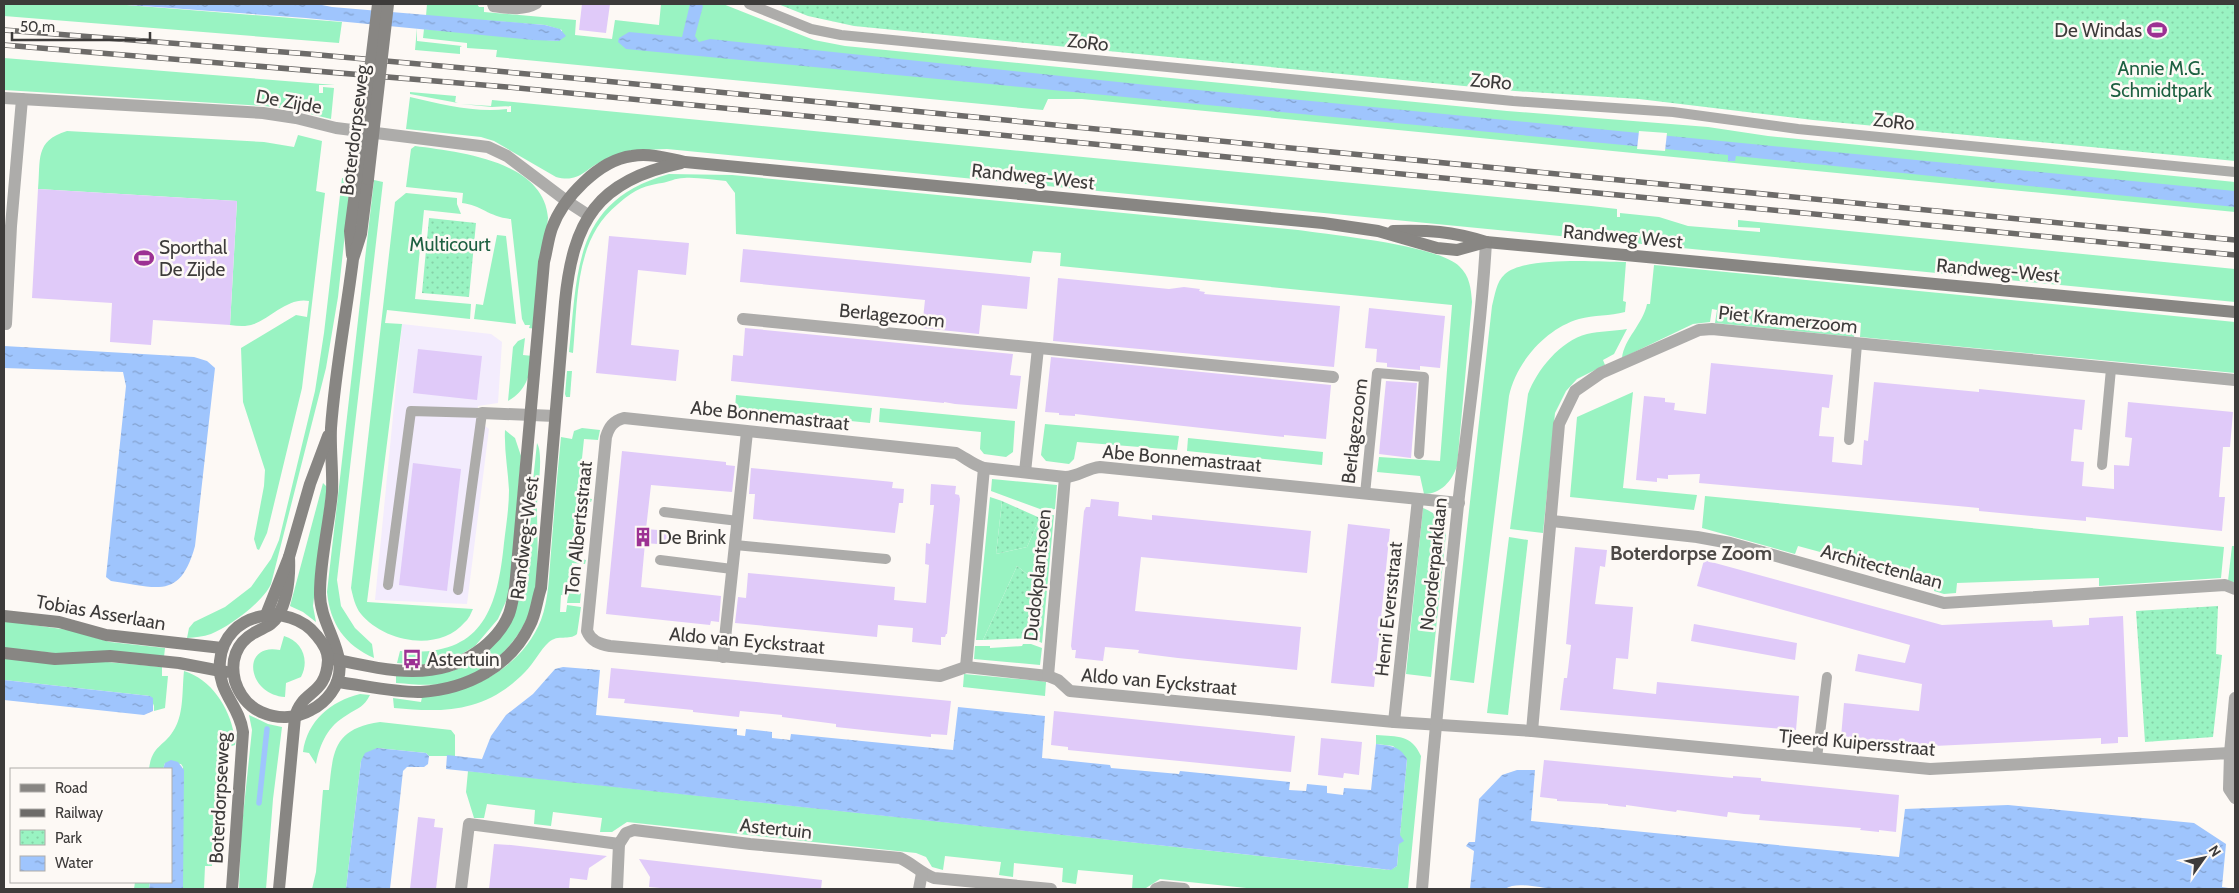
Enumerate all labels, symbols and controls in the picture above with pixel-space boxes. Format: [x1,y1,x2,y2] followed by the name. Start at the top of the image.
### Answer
[12,10,150,42] scale bar
[20,18,55,36] text: 50 m
[2054,19,2142,42] place label: De Windas
[2146,19,2168,41] sports icon: De Windas
[1066,29,1110,56] street label: ZoRo
[2110,57,2212,102] park label: Annie M.G. Schmidtpark
[335,63,374,197] street label: Boterdorpseweg
[1469,68,1513,95] street label: ZoRo
[254,84,324,119] street label: De Zijde
[1872,108,1916,135] street label: ZoRo
[970,159,1096,194] street label: Randweg-West
[1562,220,1684,253] street label: Randweg West
[409,233,491,256] park label: Multicourt
[159,236,228,281] place label: Sporthal De Zijde
[133,247,155,269] sports icon: Sporthal De Zijde
[1935,254,2061,287] street label: Randweg-West
[838,299,946,332] street label: Berlagezoom
[1717,301,1859,338] street label: Piet Kramerzoom
[1337,377,1372,485] street label: Berlagezoom
[689,396,851,435] street label: Abe Bonnemastraat
[1102,440,1263,477] street label: Abe Bonnemastraat
[560,459,597,596] street label: Ton Albertsstraat
[506,475,544,601] street label: Randweg-West
[1415,496,1452,632] street label: Noorderparklaan
[1019,508,1056,642] street label: Dudokplantsoen
[632,526,654,548] building icon: De Brink
[658,526,727,549] place label: De Brink
[1818,539,1945,594] street label: Architectenlaan
[1370,540,1407,678] street label: Henri Eversstraat
[1610,541,1772,565] district label: Boterdorpse Zoom
[34,590,168,635] street label: Tobias Asserlaan
[668,622,826,659] street label: Aldo van Eyckstraat
[401,648,423,670] bus stop icon: Astertuin
[427,648,500,671] place label: Astertuin
[1080,663,1238,700] street label: Aldo van Eyckstraat
[1778,724,1937,761] street label: Tjeerd Kuipersstraat
[205,731,234,864] street label: Boterdorpseweg
[10,768,172,883] legend
[55,779,88,797] text: Road
[55,804,104,822] text: Railway
[739,813,813,844] street label: Astertuin
[55,829,82,847] text: Park
[2179,833,2229,883] north arrow
[2205,842,2225,860] text: N
[55,854,93,872] text: Water

